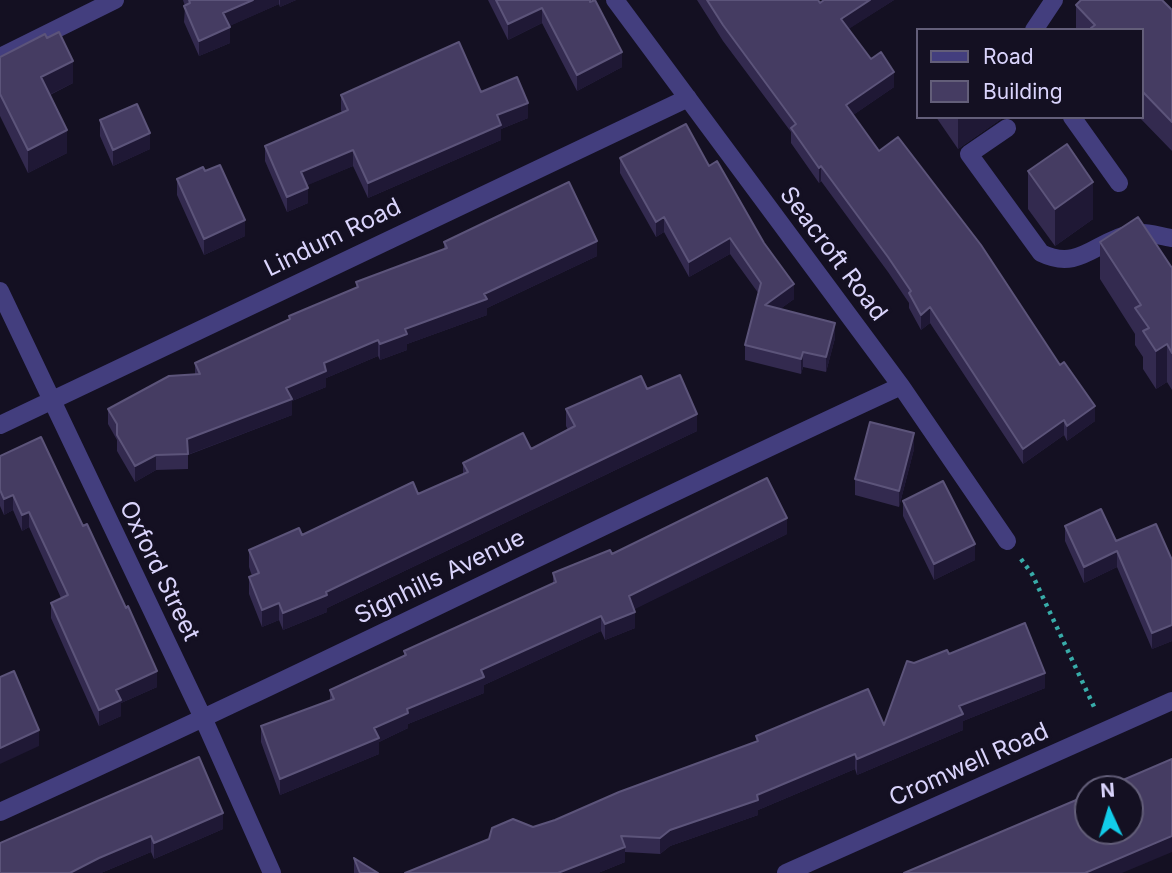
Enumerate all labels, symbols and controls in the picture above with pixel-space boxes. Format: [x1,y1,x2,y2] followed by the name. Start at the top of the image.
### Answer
[916,28,1144,119] legend
[983,44,1034,69] text: Road
[983,79,1063,104] text: Building
[773,181,893,327] street label: Seacroft Road
[260,193,406,283] street label: Lindum Road
[113,496,205,646] street label: Oxford Street
[350,523,530,631] street label: Signhills Avenue
[885,717,1053,813] street label: Cromwell Road
[1074,775,1144,845] north arrow
[1100,779,1116,803] text: N

